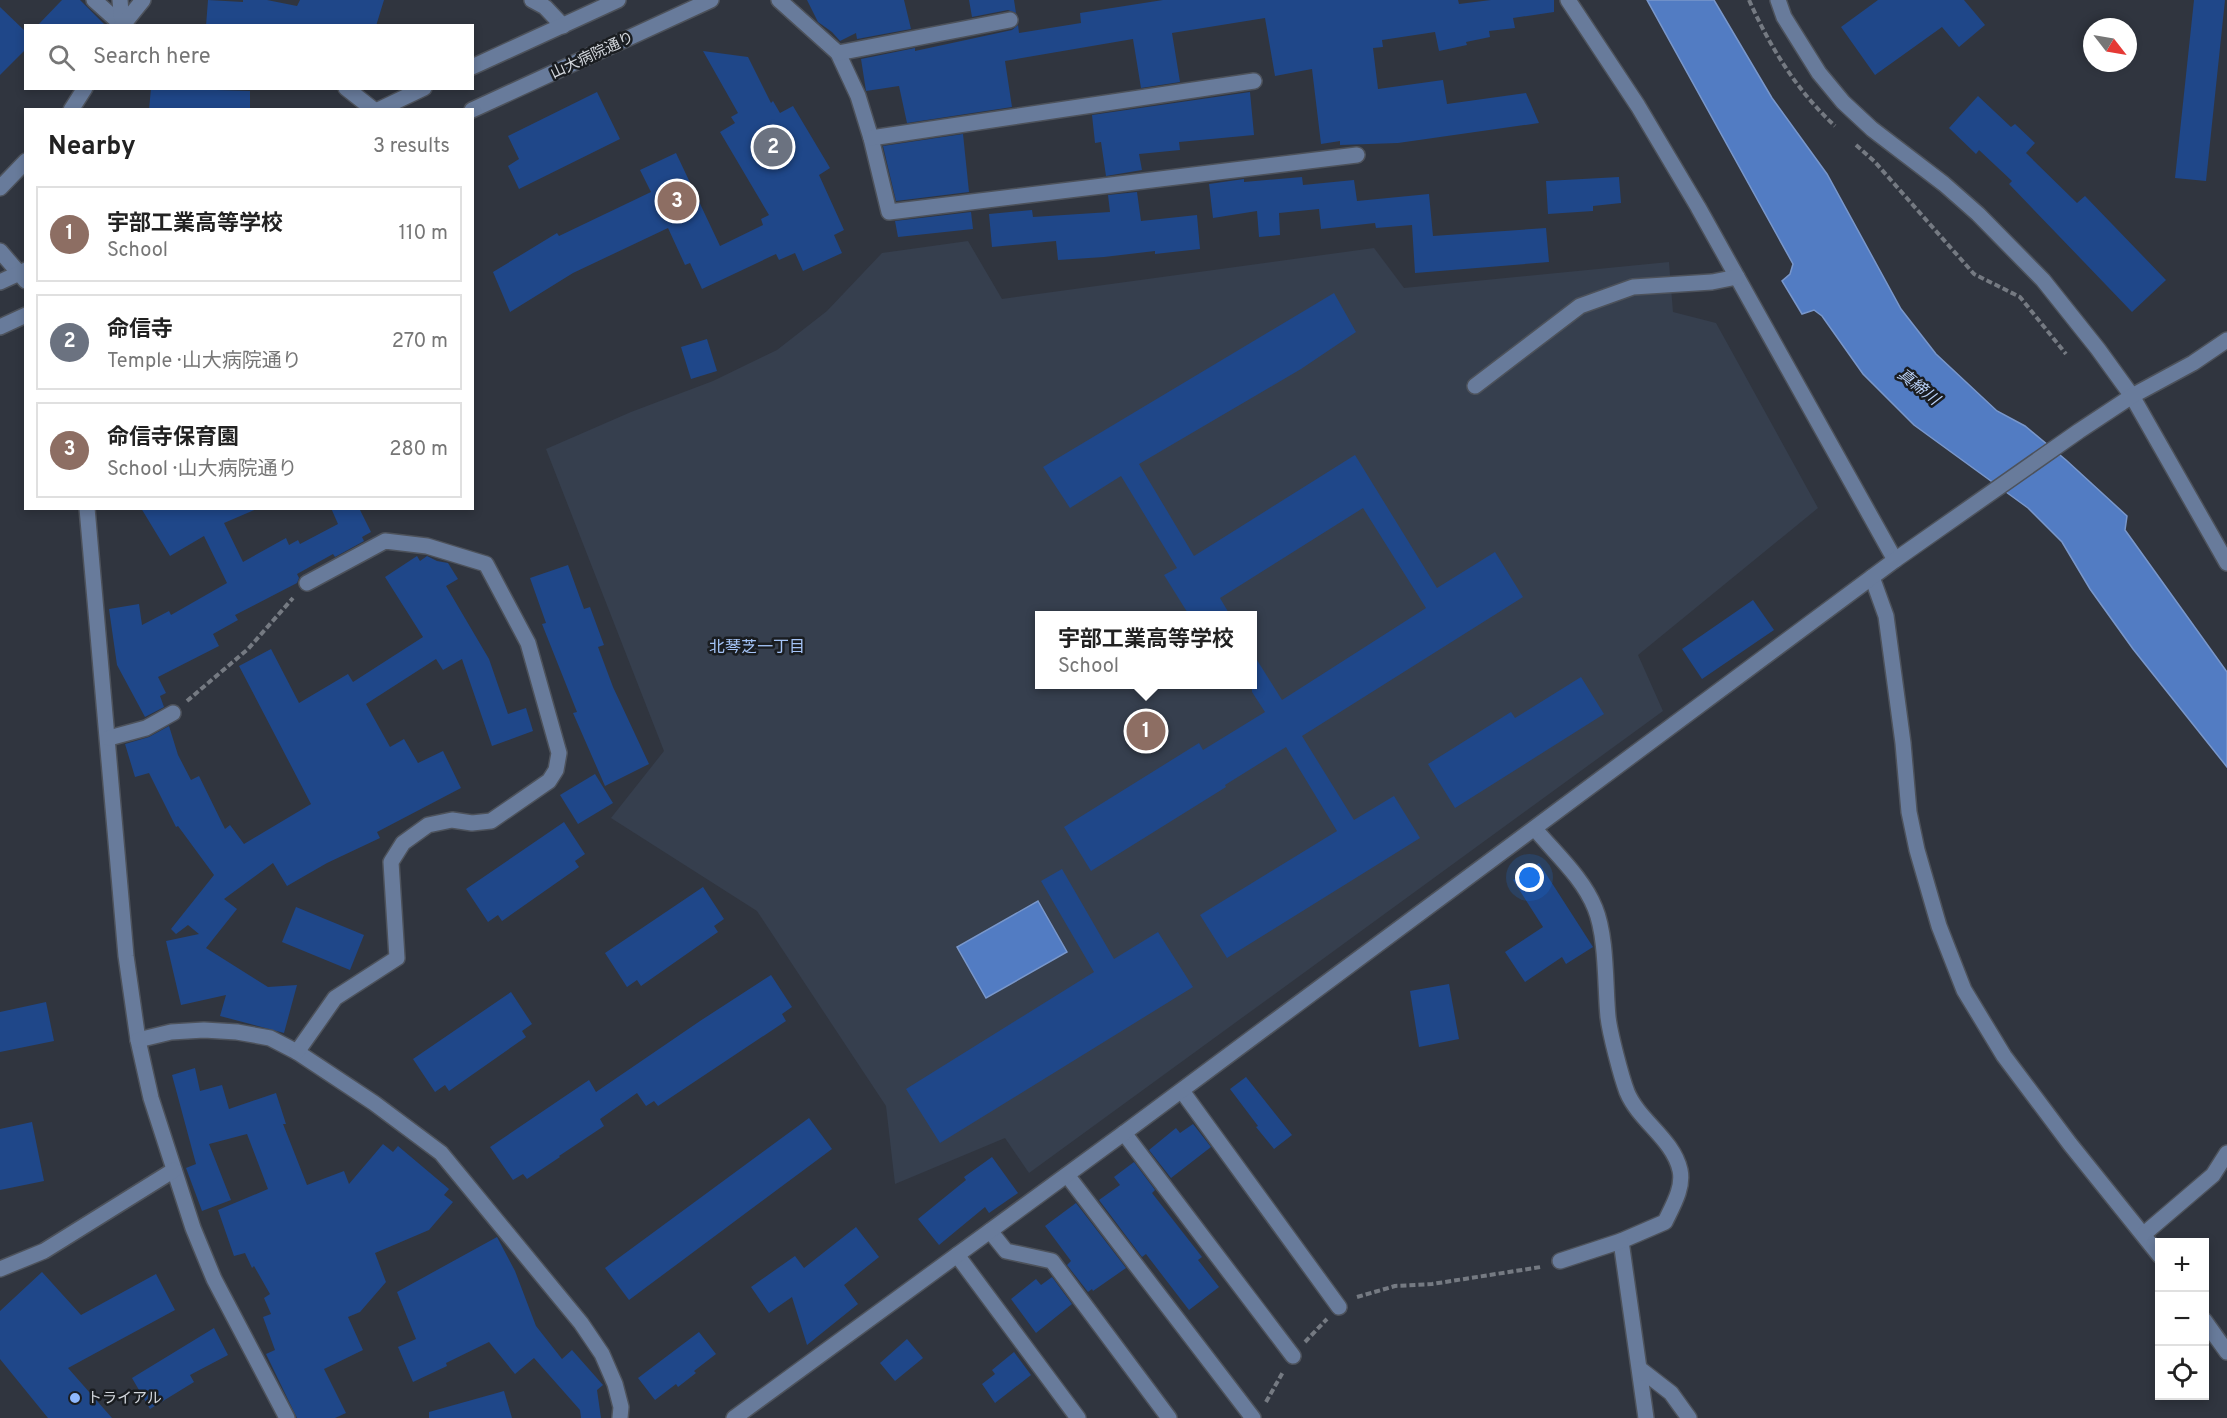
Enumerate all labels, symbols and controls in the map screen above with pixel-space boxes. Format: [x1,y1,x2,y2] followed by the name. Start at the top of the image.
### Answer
[2083,18,2137,72] north arrow
[24,24,474,90] search box
[548,29,637,84] street label: 山大病院通り
[45,41,78,74] icon: search
[93,44,211,71] text: Search here
[754,124,792,170] pin: 2
[48,131,136,164] text: Nearby
[373,134,450,160] text: 3 results
[658,178,696,224] pin: 3
[107,211,283,238] text: 宇部工業高等学校
[66,221,74,247] text: 1
[399,221,448,247] text: 110 m
[107,238,168,264] text: School
[107,317,173,344] text: 命信寺
[63,329,76,355] text: 2
[392,329,448,355] text: 270 m
[107,349,302,375] text: Temple · 山大病院通り
[1893,365,1944,411] water label: 真締川
[107,425,239,452] text: 命信寺保育園
[64,437,76,463] text: 3
[389,437,448,463] text: 280 m
[107,457,297,483] text: School · 山大病院通り
[1035,611,1257,689] popup
[1058,627,1234,654] text: 宇部工業高等学校
[709,638,805,658] district label: 北琴芝一丁目
[1058,654,1119,680] text: School
[1126,708,1166,754] pin: 1
[1515,863,1544,892] your location
[2155,1238,2209,1400] map controls
[2155,1238,2209,1292] button: +
[2155,1292,2209,1346] button: −
[2155,1346,2209,1400] button: locate
[87,1390,162,1409] place label: トライアル
[68,1391,82,1405] marker: トライアル

